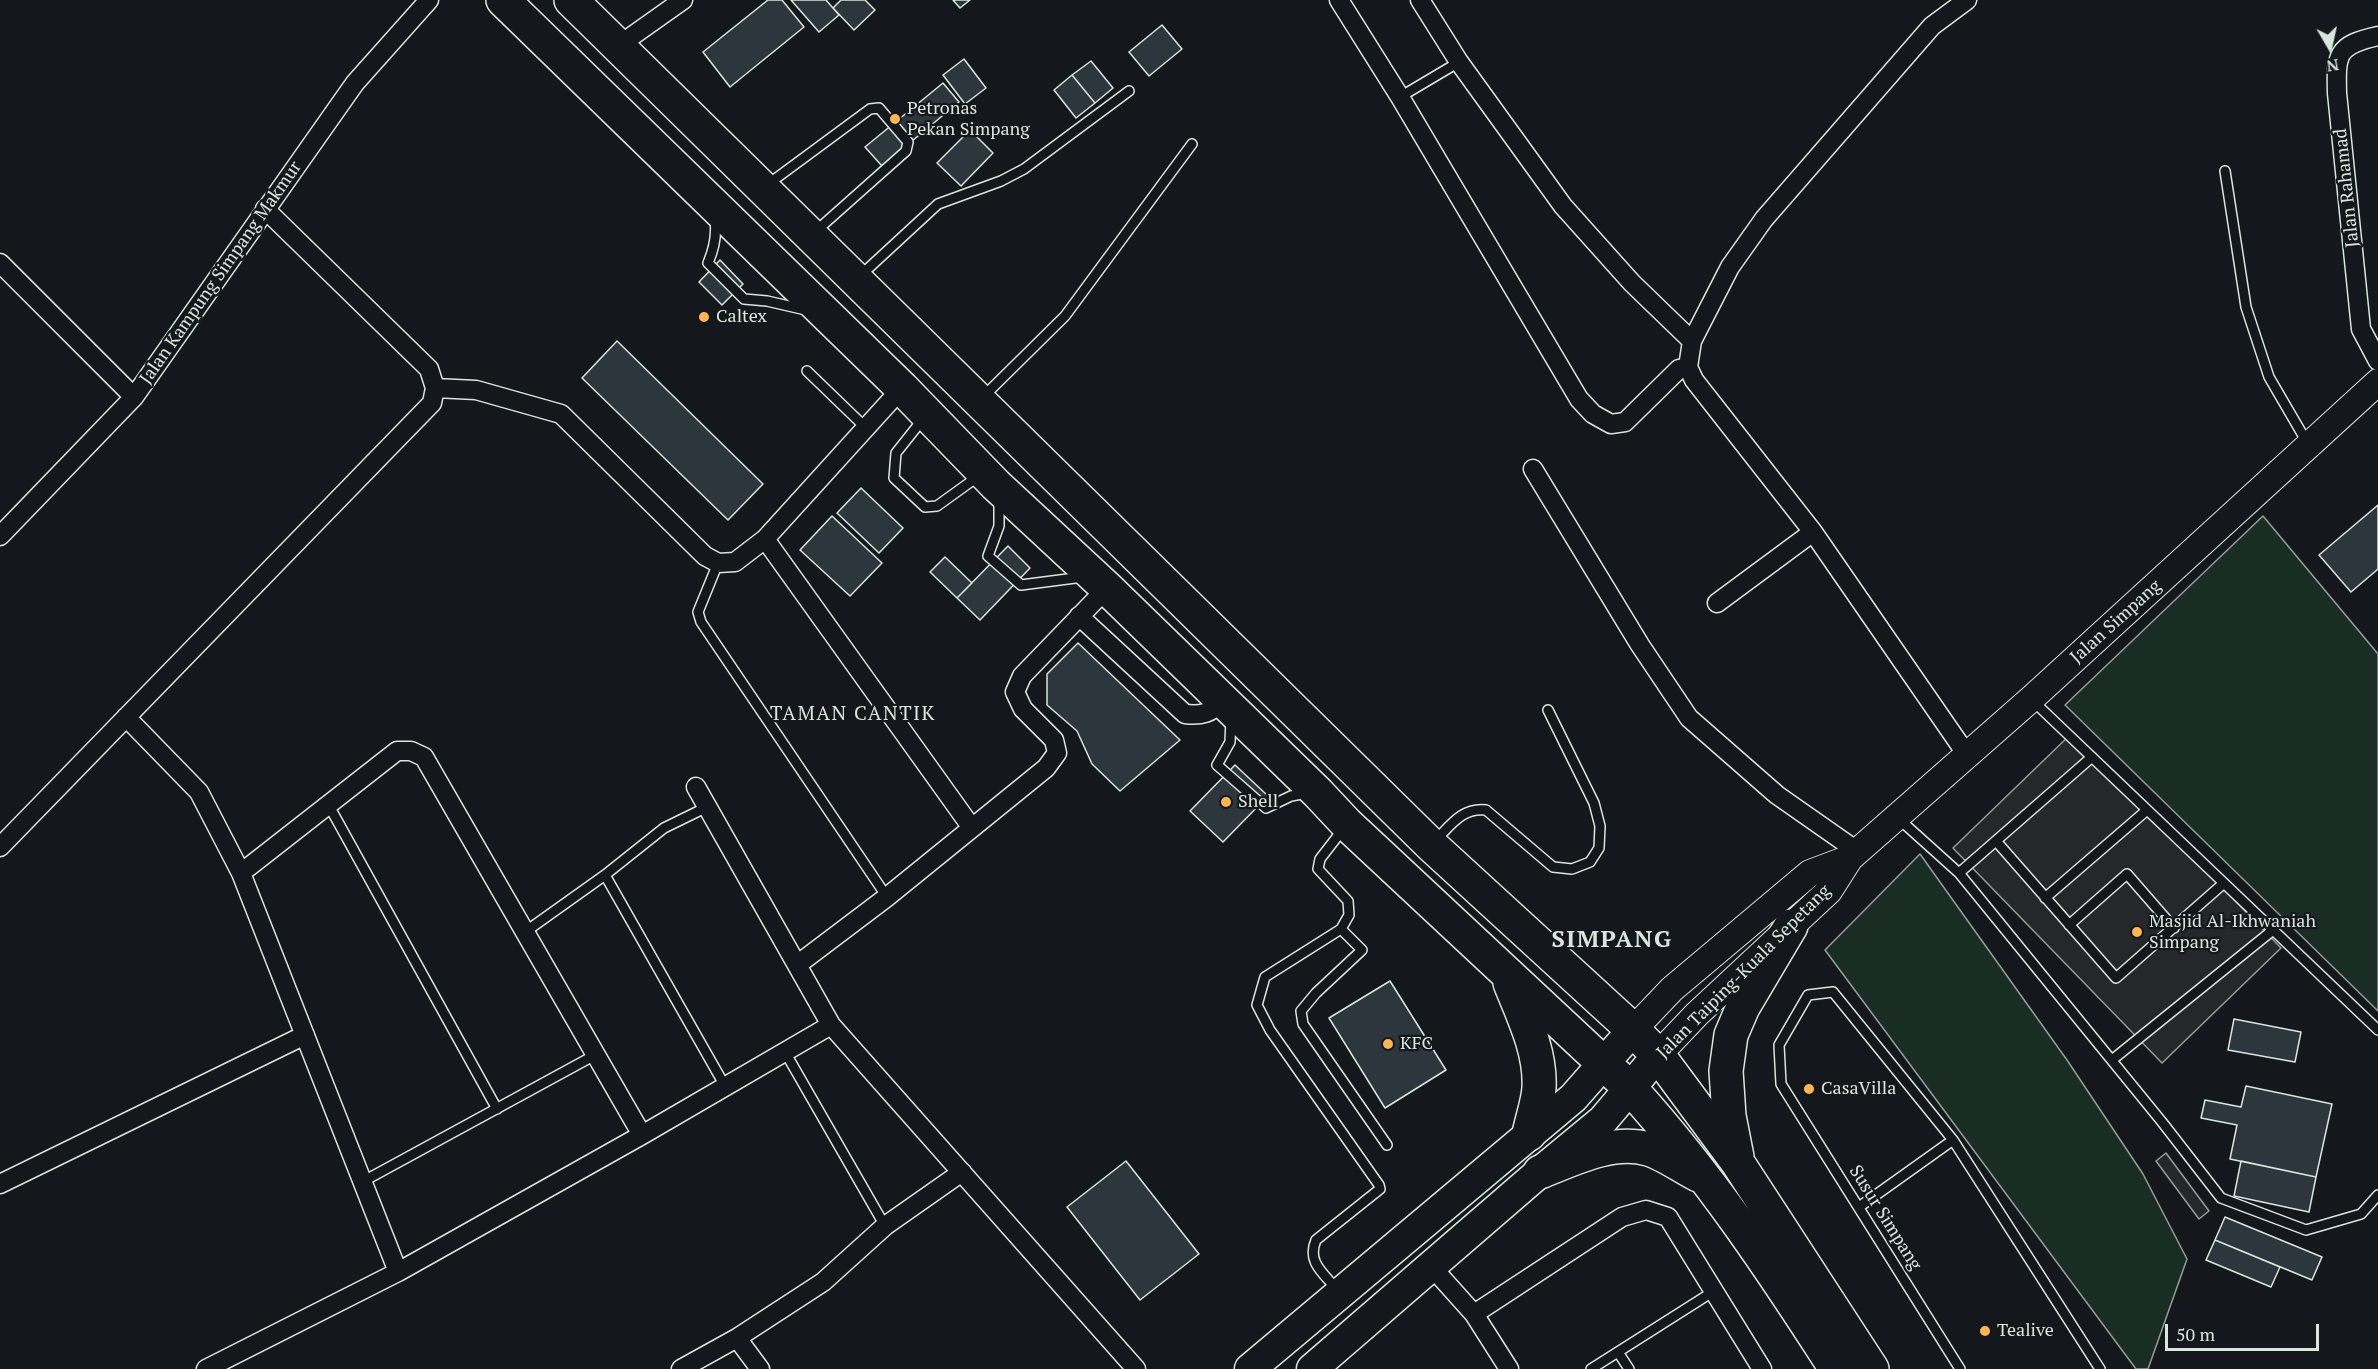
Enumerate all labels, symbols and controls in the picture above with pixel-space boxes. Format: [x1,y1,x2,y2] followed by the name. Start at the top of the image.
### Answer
[2300,18,2360,78] north arrow
[2325,54,2341,78] text: N
[907,98,1030,140] place label: Petronas Pekan Simpang
[888,112,902,126] marker: Petronas Pekan Simpang
[2330,127,2364,249] street label: Jalan Rahamad
[135,157,307,389] street label: Jalan Kampung Simpang Makmur
[716,306,767,328] place label: Caltex
[697,310,711,324] marker: Caltex
[2066,576,2166,668] street label: Jalan Simpang
[770,702,936,726] district label: TAMAN CANTIK
[1238,791,1278,813] place label: Shell
[1219,795,1233,809] marker: Shell
[1653,881,1835,1063] street label: Jalan Taiping-Kuala Sepetang
[2149,911,2316,954] place label: Masjid Al-Ikhwaniah Simpang
[2130,925,2144,939] marker: Masjid Al-Ikhwaniah Simpang
[1551,926,1673,954] district label: SIMPANG
[1400,1033,1433,1055] place label: KFC
[1381,1037,1395,1051] marker: KFC
[1821,1078,1896,1100] place label: CasaVilla
[1802,1082,1816,1096] marker: CasaVilla
[1844,1162,1926,1274] street label: Susur Simpang
[2168,1312,2322,1350] scale bar
[1997,1320,2054,1342] place label: Tealive
[2176,1322,2215,1346] text: 50 m
[1978,1324,1992,1338] marker: Tealive

